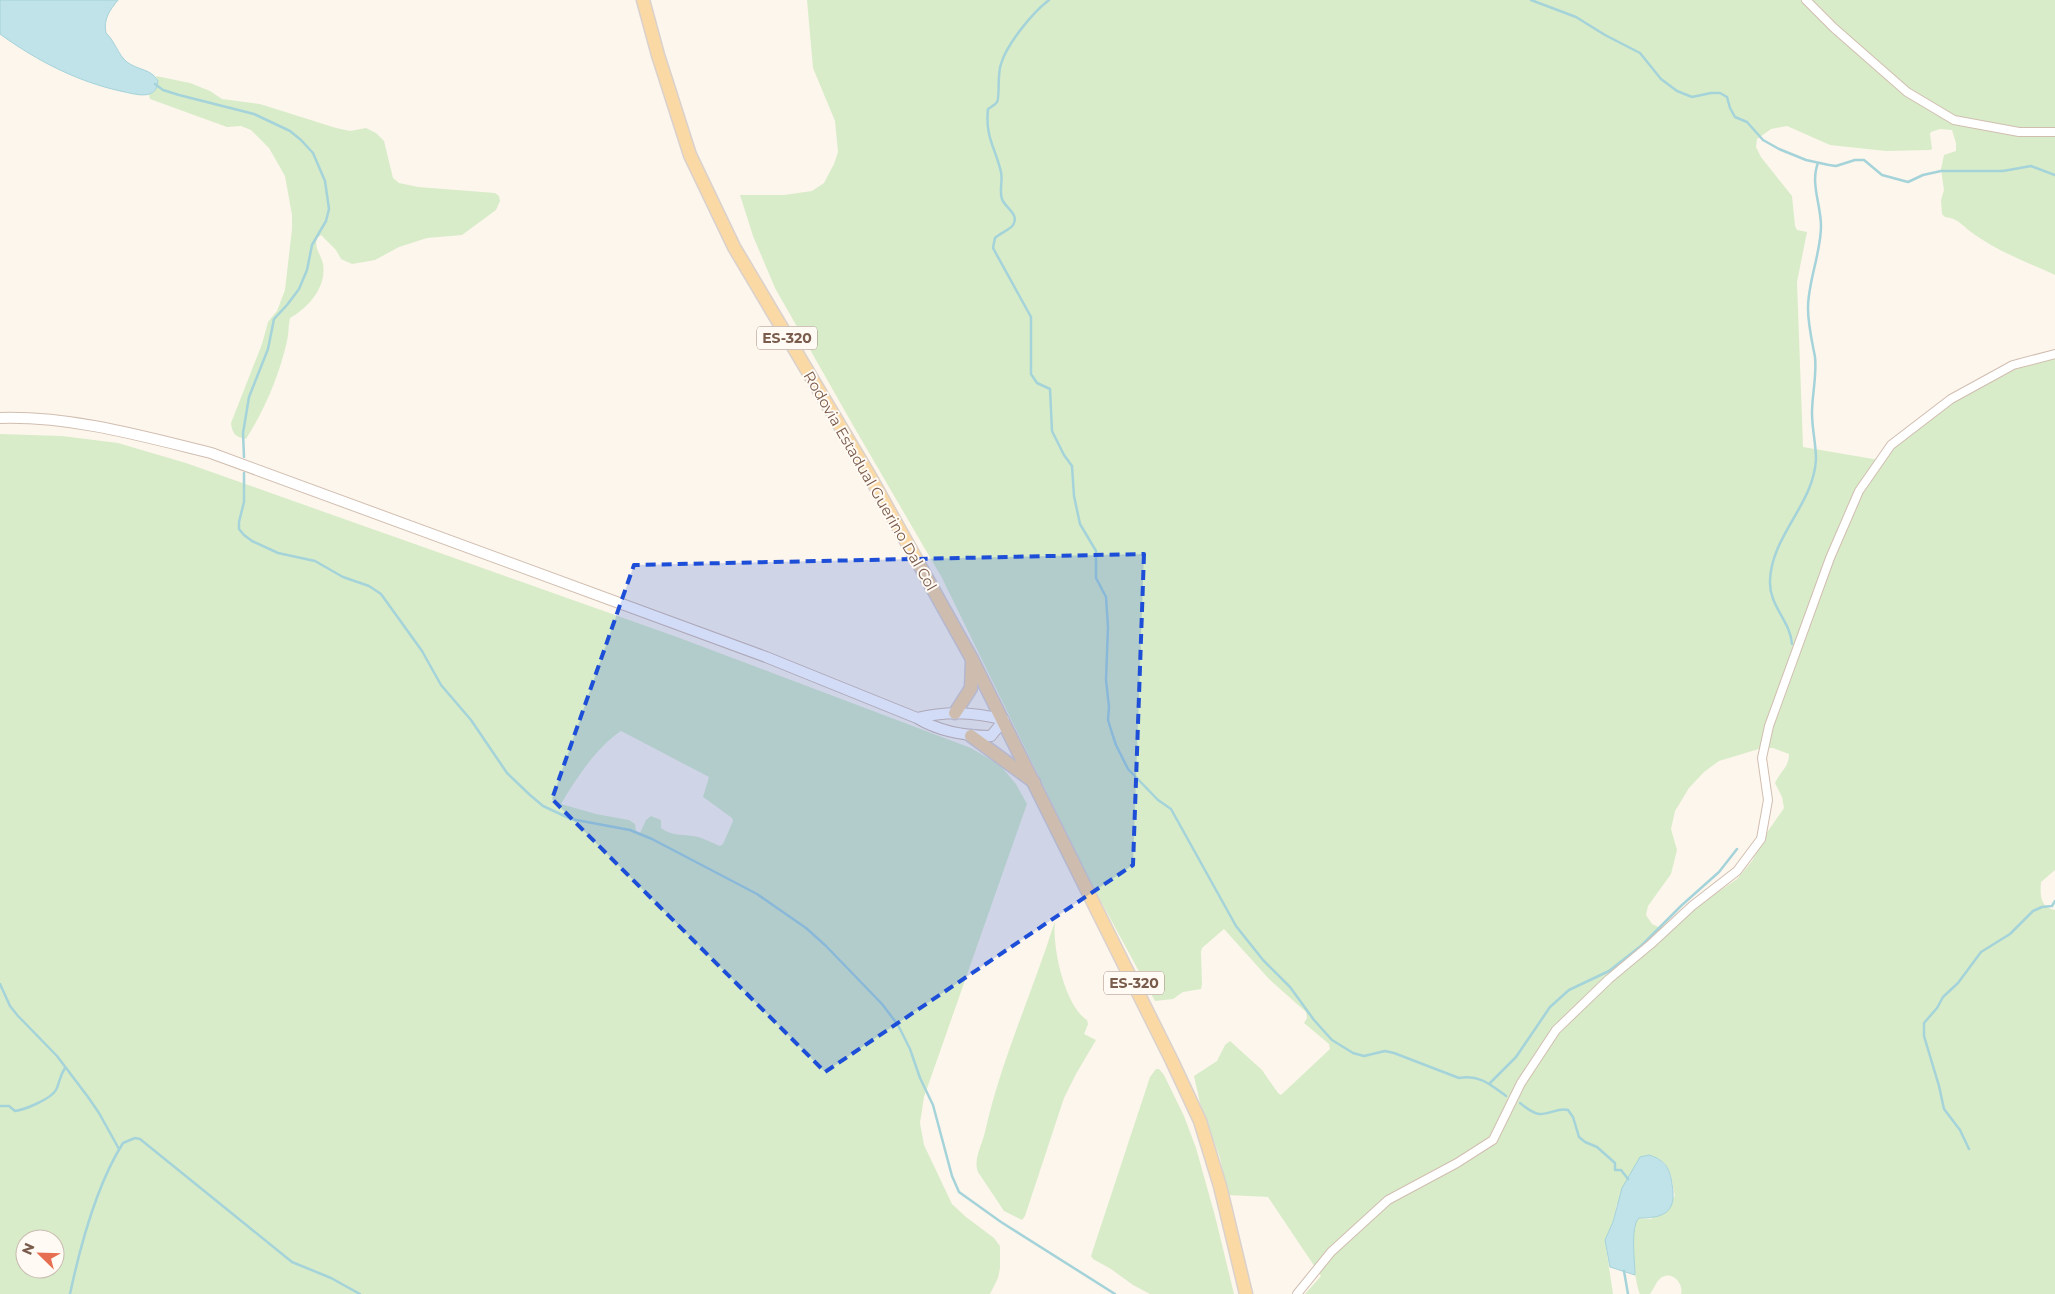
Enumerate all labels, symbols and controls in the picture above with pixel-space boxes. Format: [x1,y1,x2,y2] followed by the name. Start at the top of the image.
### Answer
[757,326,817,349] road number: ES-320
[800,367,941,594] street label: Rodovia Estadual Guerino Dal Col
[1104,971,1164,994] road number: ES-320
[15,1229,65,1279] north arrow
[18,1240,39,1258] text: N

